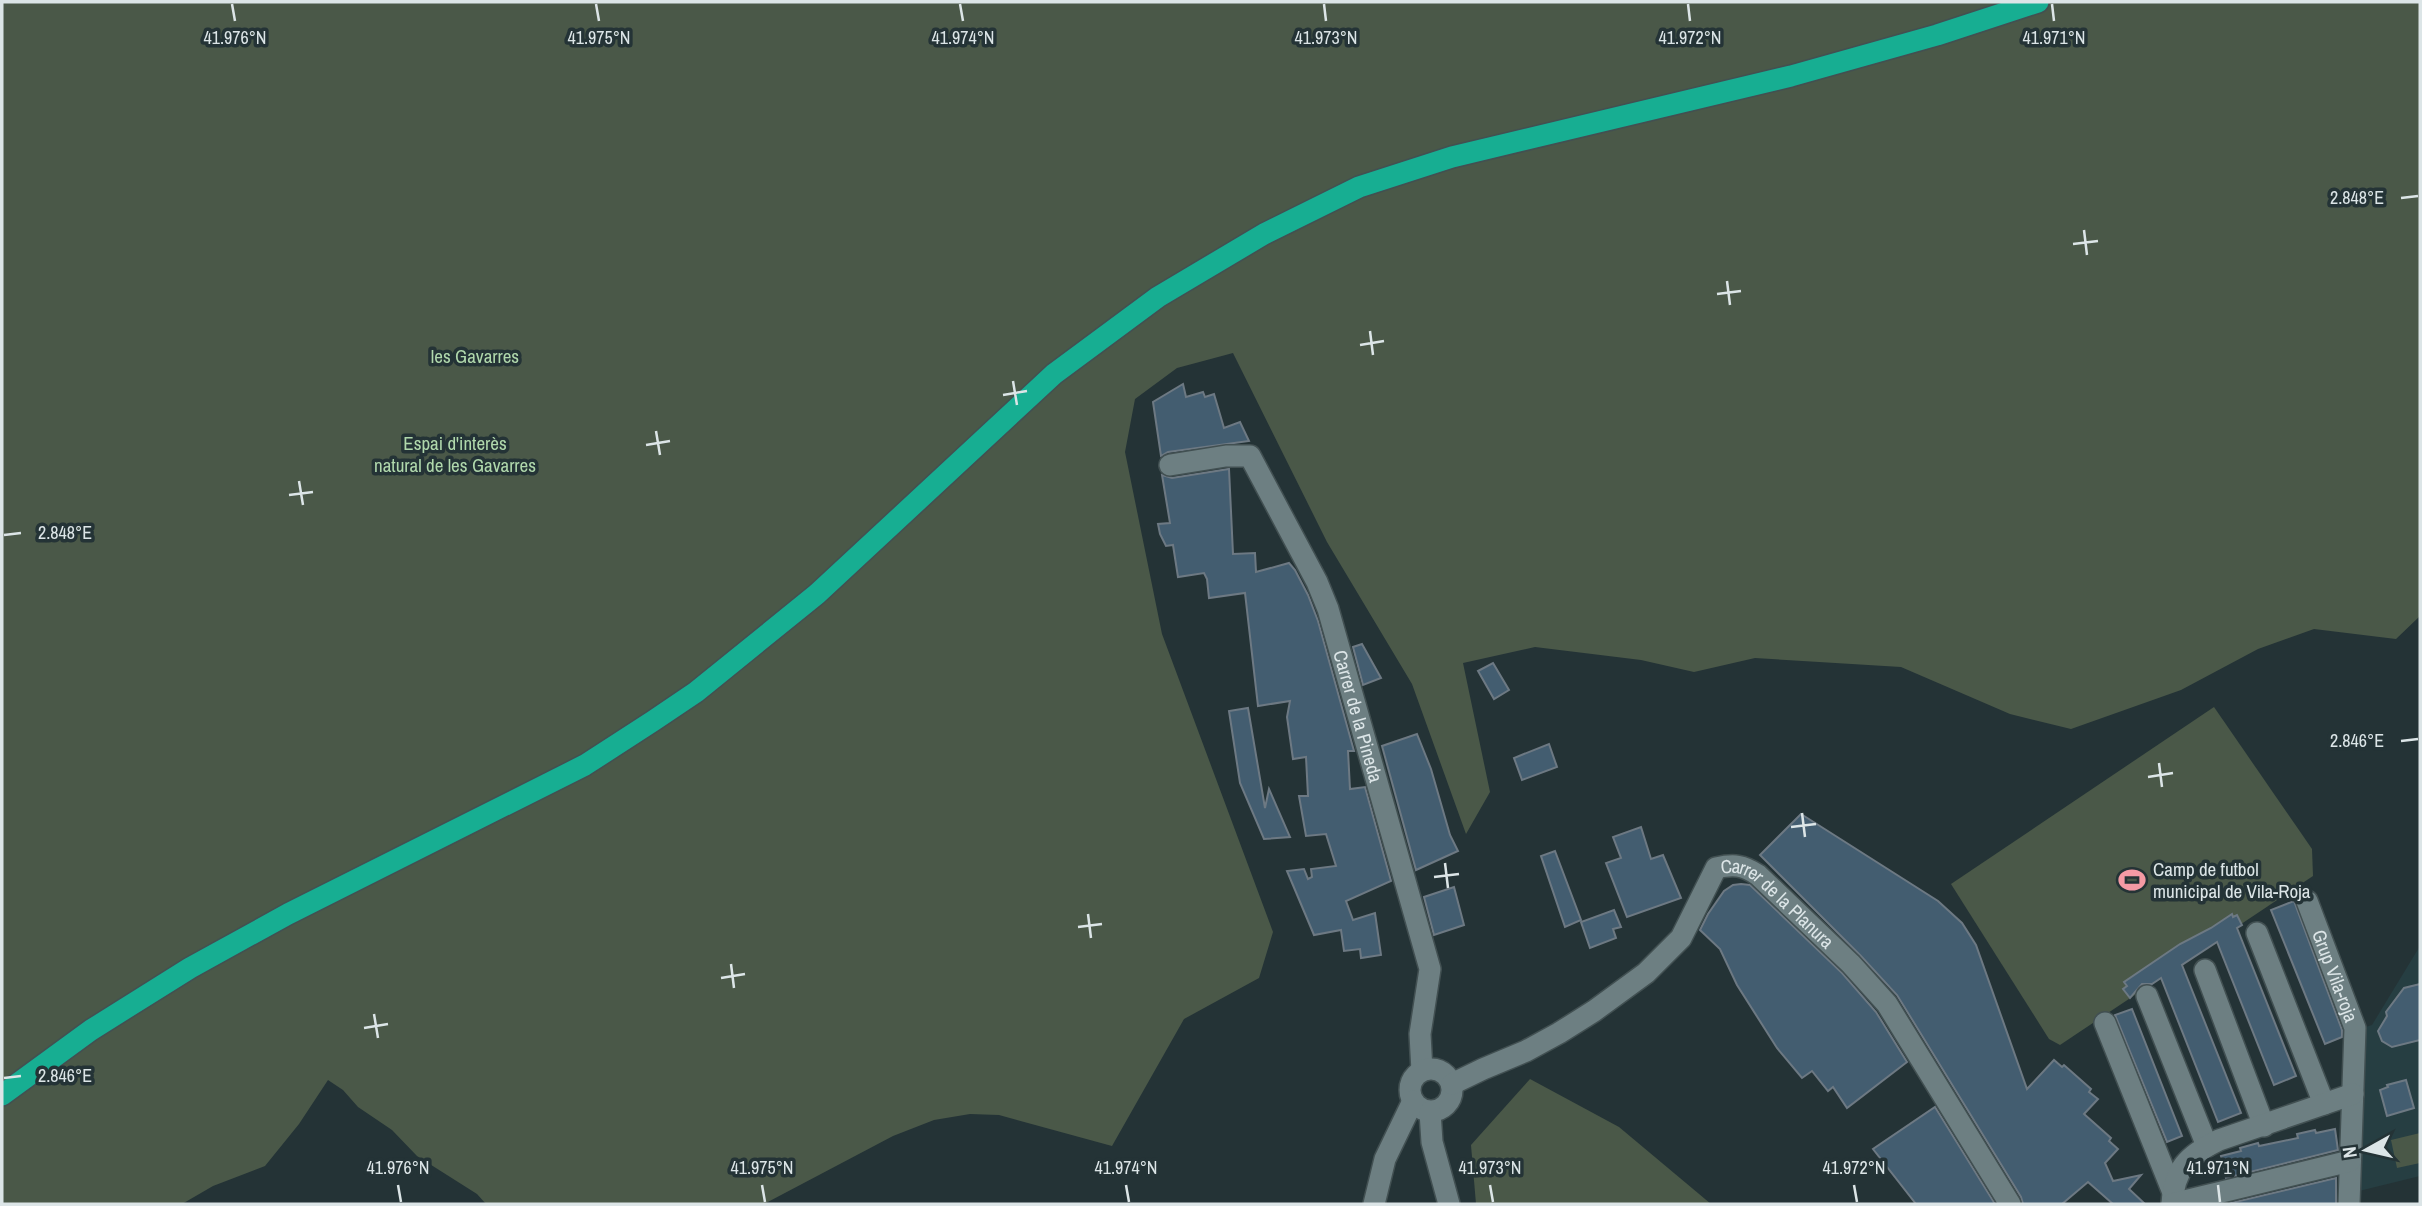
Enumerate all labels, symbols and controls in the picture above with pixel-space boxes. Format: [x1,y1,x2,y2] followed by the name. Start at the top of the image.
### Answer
[204,25,267,50] text: 41.976°N
[568,25,631,50] text: 41.975°N
[932,25,995,50] text: 41.974°N
[1295,25,1358,50] text: 41.973°N
[1659,25,1722,50] text: 41.972°N
[2023,25,2086,50] text: 41.971°N
[2330,185,2384,210] text: 2.848°E
[431,343,519,369] park label: les Gavarres
[374,430,536,478] park label: Espai d'interès natural de les Gavarres
[38,520,92,545] text: 2.848°E
[1327,647,1390,786] street label: Carrer de la Pineda
[2330,728,2384,753] text: 2.846°E
[1719,853,1840,954] street label: Carrer de la Planura
[2153,856,2311,904] place label: Camp de futbol municipal de Vila-Roja
[2117,865,2147,895] sports icon: Camp de futbol municipal de Vila-Roja
[2306,926,2365,1026] street label: Grup Vila-roja
[38,1063,92,1088] text: 2.846°E
[2331,1115,2401,1185] north arrow
[2336,1145,2363,1160] text: N
[367,1155,430,1180] text: 41.976°N
[731,1155,794,1180] text: 41.975°N
[1095,1155,1158,1180] text: 41.974°N
[1459,1155,1522,1180] text: 41.973°N
[1823,1155,1886,1180] text: 41.972°N
[2187,1155,2250,1180] text: 41.971°N

